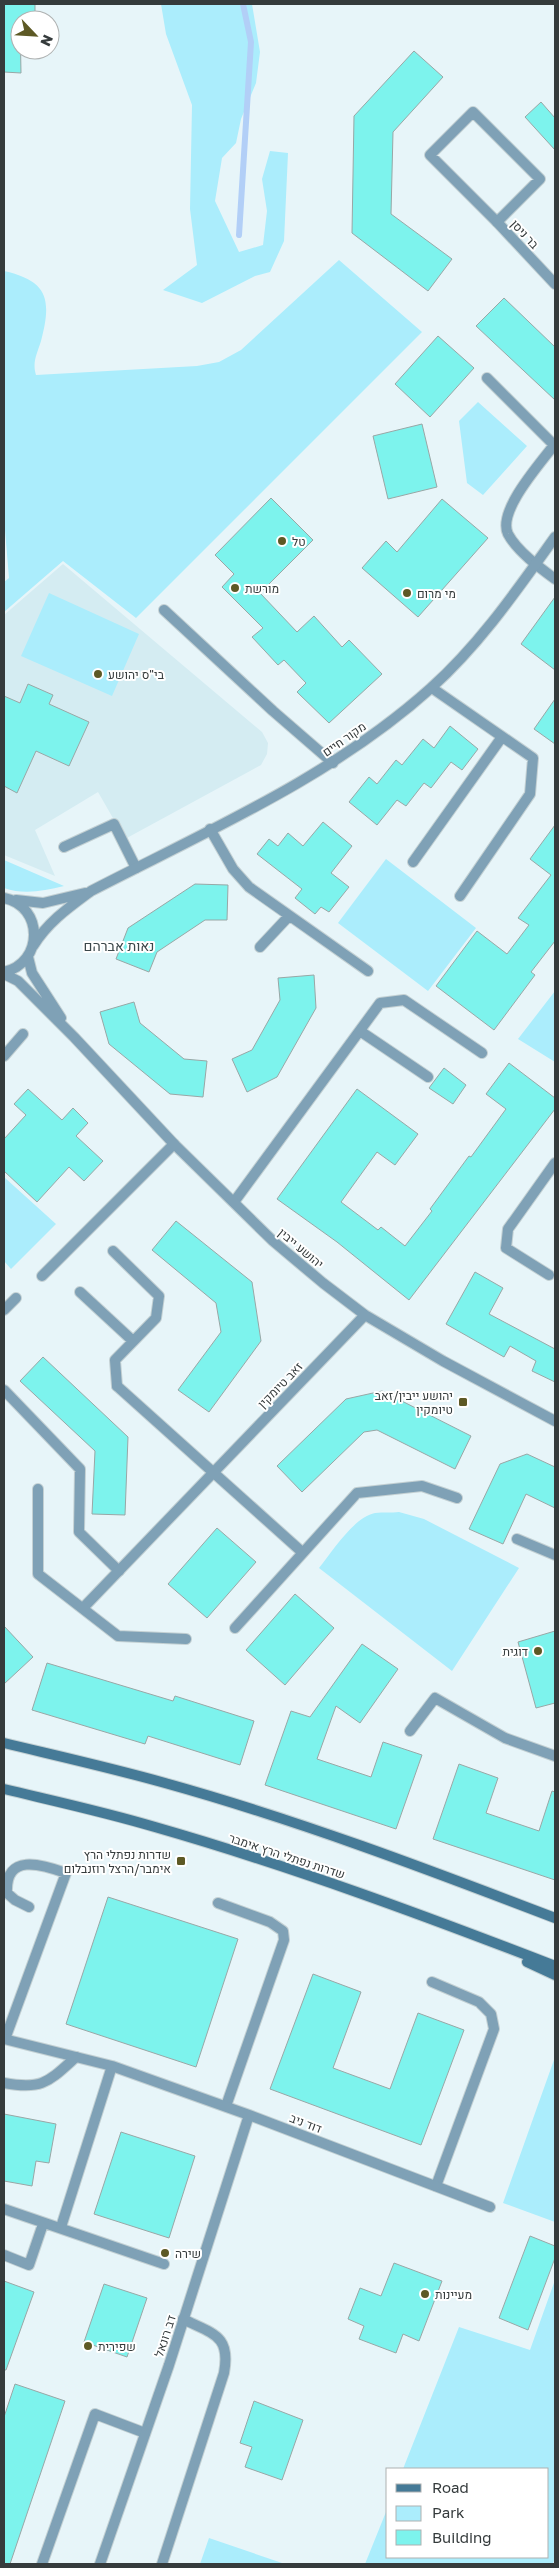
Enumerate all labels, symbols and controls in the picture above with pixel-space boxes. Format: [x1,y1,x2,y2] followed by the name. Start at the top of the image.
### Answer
[10,10,60,60] north arrow
[37,32,57,49] text: N
[508,216,543,252] street label: בר ניסן
[292,534,306,549] place label: טל
[276,535,288,547] marker: טל
[245,581,279,596] place label: מורשת
[229,582,241,594] marker: מורשת
[417,586,456,601] place label: מי מרום
[401,587,413,599] marker: מי מרום
[108,667,165,682] place label: בי"ס יהושע
[92,668,104,680] marker: בי"ס יהושע
[319,719,369,759] street label: מקור חיים
[84,937,154,954] district label: נאות אברהם
[275,1225,327,1271] street label: יהושע ייבין
[254,1359,306,1411] street label: זאב טיומקין
[375,1388,453,1417] place label: יהושע ייבין/זאב טיומקין
[457,1396,469,1408] marker: יהושע ייבין/זאב טיומקין
[502,1644,528,1659] place label: דוגית
[532,1645,544,1657] marker: דוגית
[227,1830,347,1882] street label: שדרות נפתלי הרץ אימבר
[64,1847,171,1876] place label: שדרות נפתלי הרץ אימבר/הרצל רוזנבלום
[175,1855,187,1867] marker: שדרות נפתלי הרץ אימבר/הרצל רוזנבלום
[288,2110,324,2136] street label: דוד ניב
[175,2246,201,2261] place label: שירה
[159,2247,171,2259] marker: שירה
[435,2287,472,2302] place label: מעיינות
[419,2288,431,2300] marker: מעיינות
[151,2313,179,2359] street label: דב רונאל
[98,2339,136,2354] place label: שפירית
[82,2340,94,2352] marker: שפירית
[386,2468,549,2558] legend
[432,2478,469,2496] text: Road
[432,2503,465,2521] text: Park
[432,2528,492,2546] text: Building

